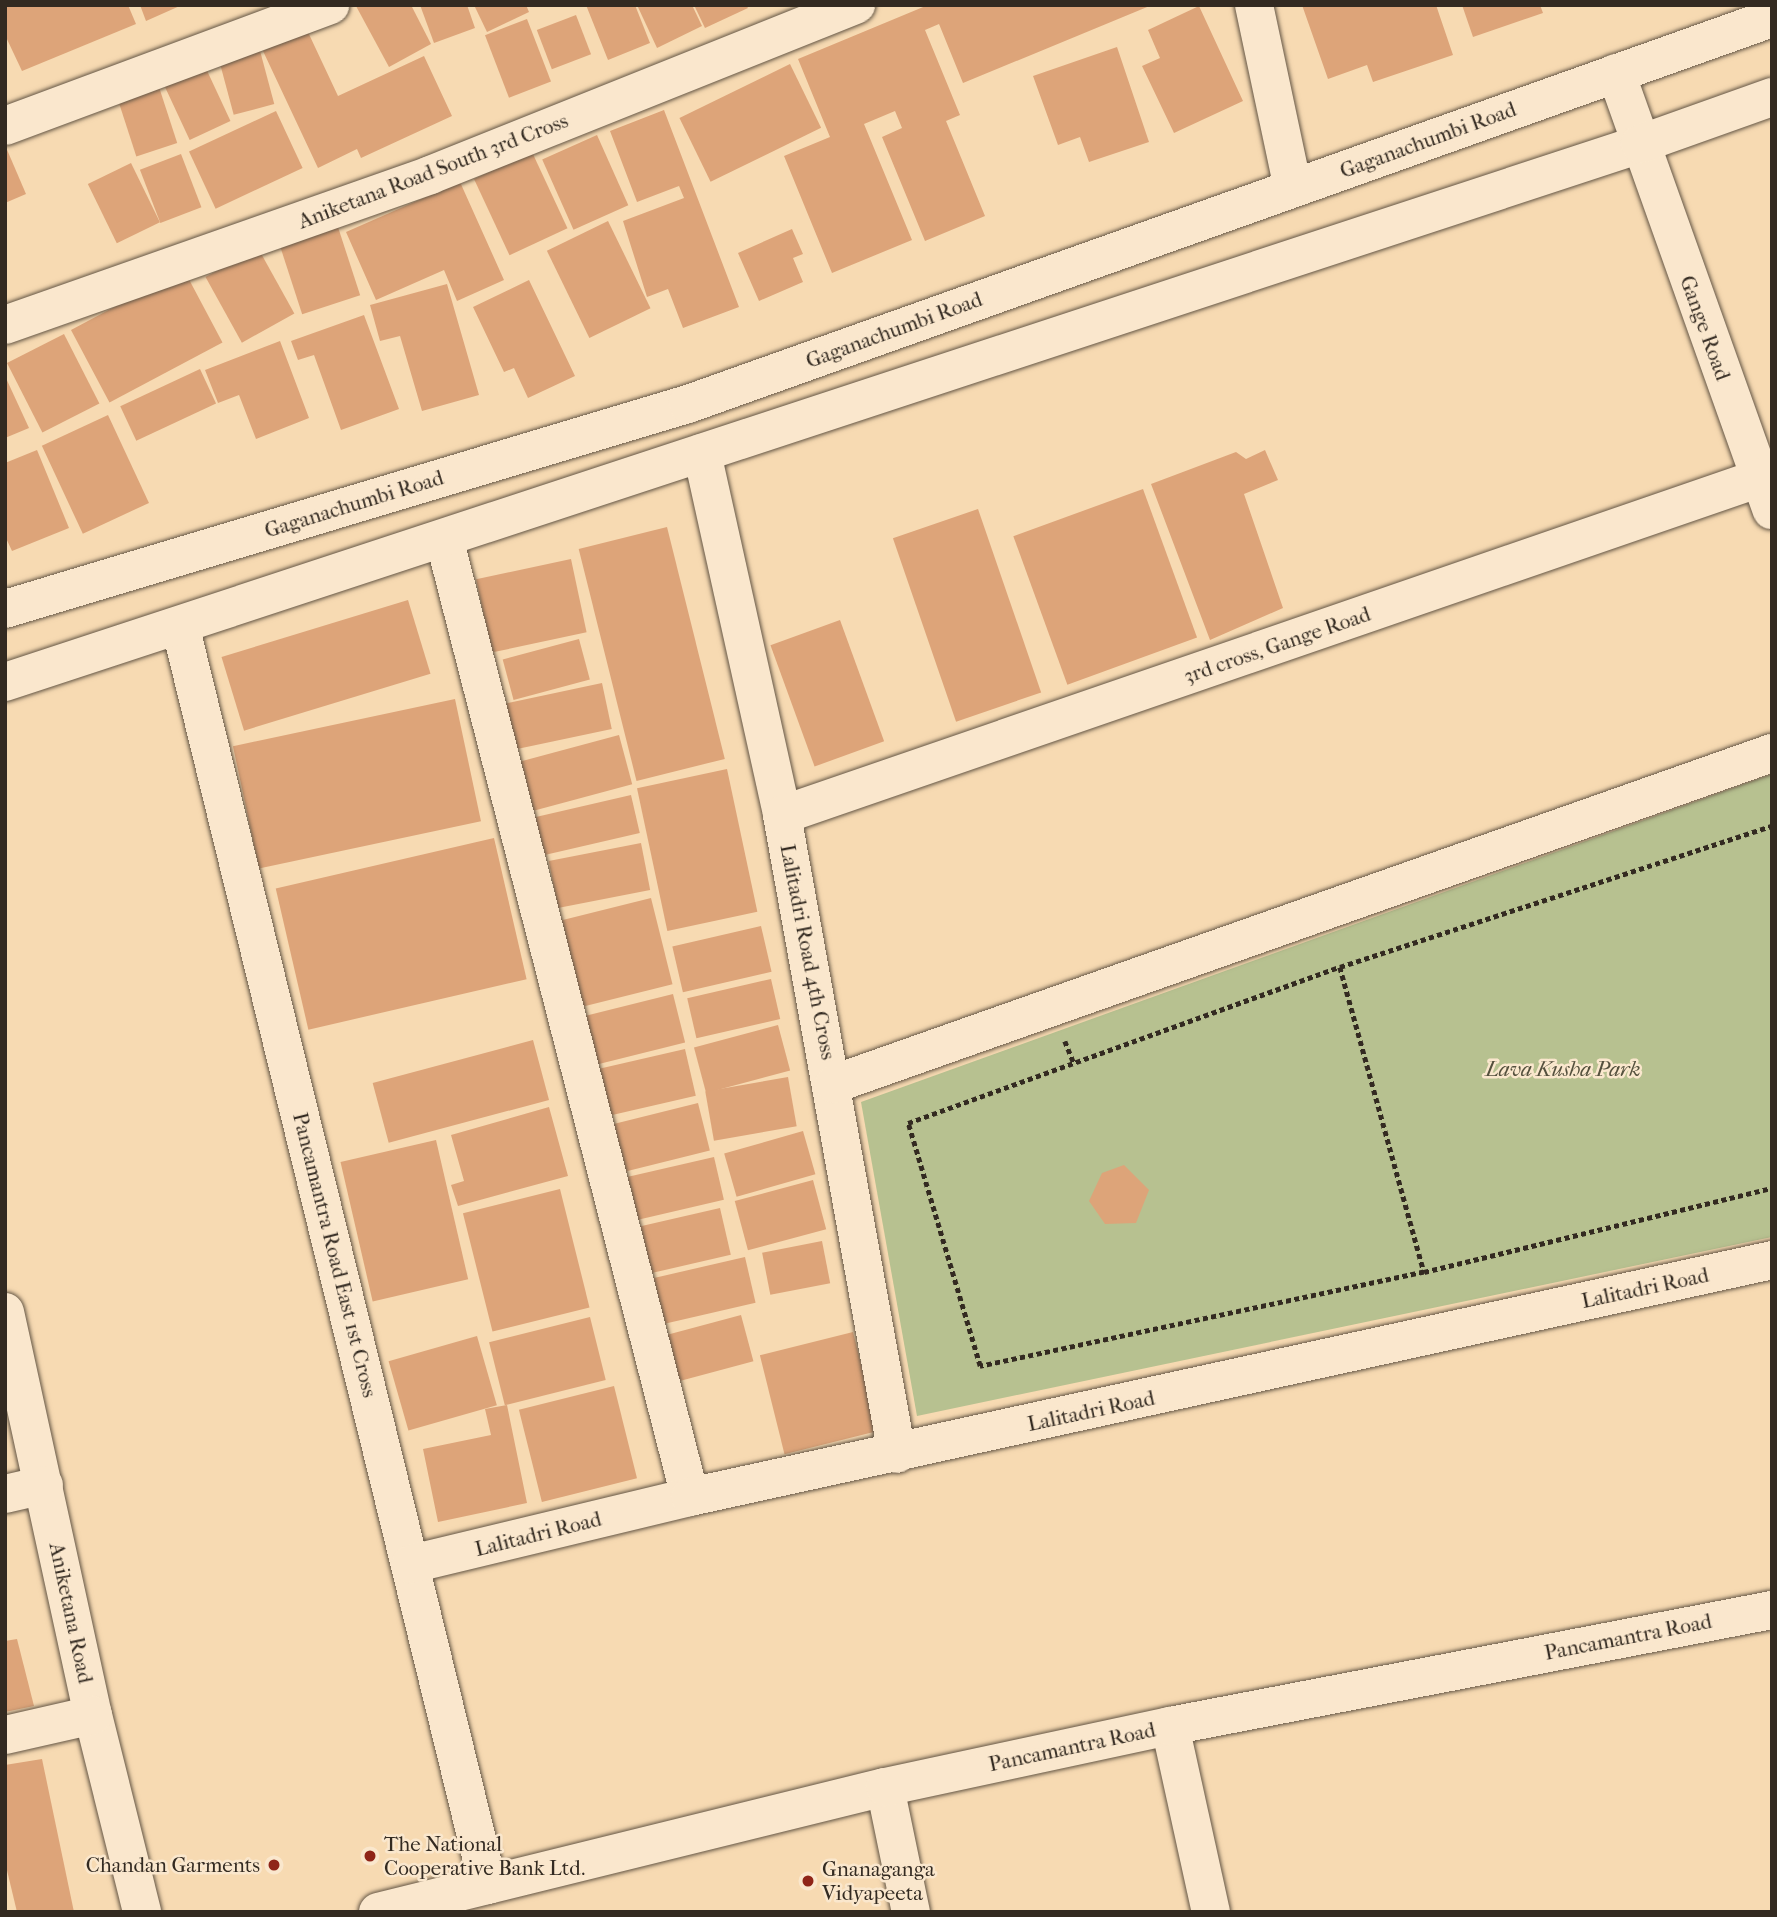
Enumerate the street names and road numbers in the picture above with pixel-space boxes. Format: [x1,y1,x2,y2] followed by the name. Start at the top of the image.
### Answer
[1336,96,1520,184] street label: Gaganachumbi Road
[295,108,571,234] street label: Aniketana Road South 3rd Cross
[1674,272,1736,384] street label: Gange Road
[802,286,986,374] street label: Gaganachumbi Road
[262,465,446,543] street label: Gaganachumbi Road
[1180,601,1374,689] street label: 3rd cross, Gange Road
[775,842,841,1062] street label: Lalitadri Road 4th Cross
[287,1110,383,1400] street label: Pancamantra Road East 1st Cross
[1579,1262,1711,1314] street label: Lalitadri Road
[1025,1385,1157,1437] street label: Lalitadri Road
[472,1506,604,1562] street label: Lalitadri Road
[44,1540,98,1686] street label: Aniketana Road
[1542,1608,1714,1666] street label: Pancamantra Road
[986,1717,1158,1777] street label: Pancamantra Road

